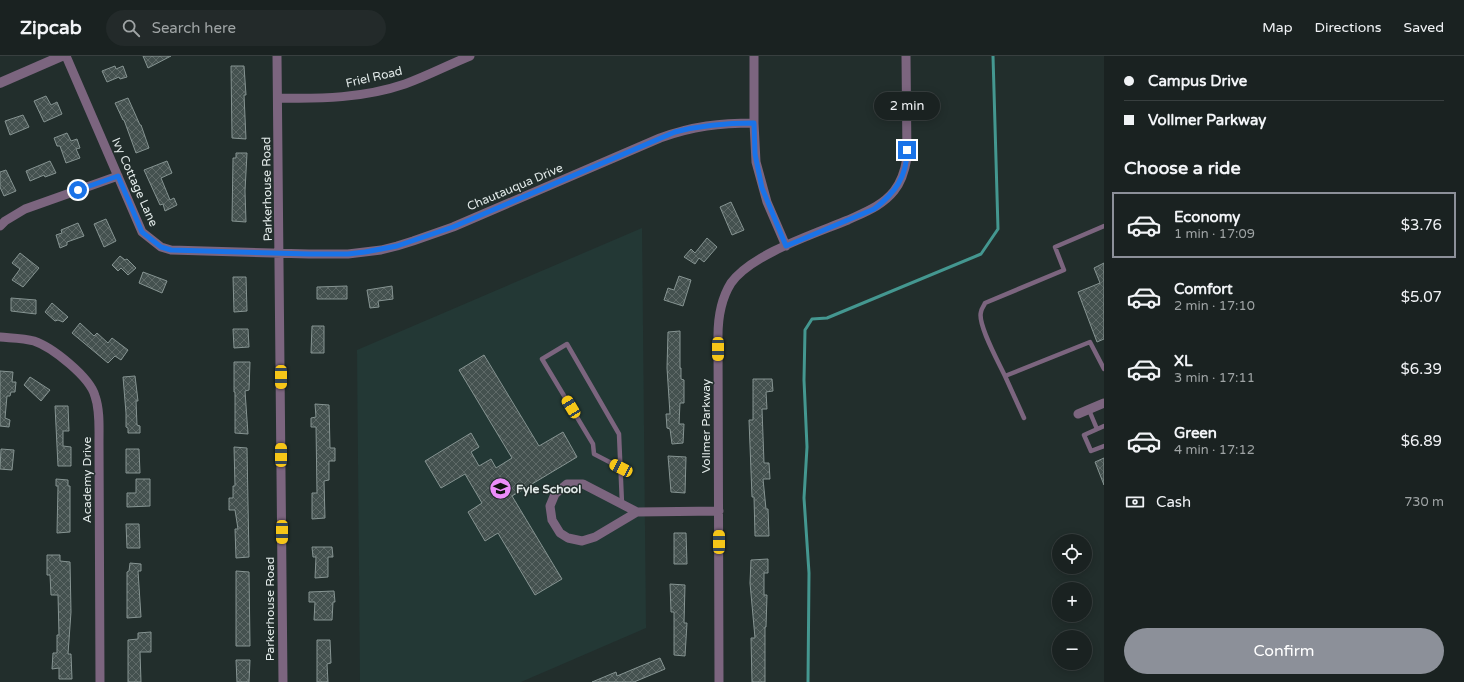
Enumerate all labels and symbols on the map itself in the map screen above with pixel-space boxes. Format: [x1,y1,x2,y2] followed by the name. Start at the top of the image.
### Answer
[344,64,404,90] street label: Friel Road
[874,92,940,120] callout: 2 min
[109,135,161,229] street label: Ivy Cottage Lane
[259,137,275,241] street label: Parkerhouse Road
[898,141,916,159] route end
[465,160,565,213] street label: Chautauqua Drive
[69,181,87,199] route start
[712,337,724,361] car
[275,365,287,389] car
[699,378,713,473] street label: Vollmer Parkway
[560,394,582,420] car
[80,437,94,523] street label: Academy Drive
[275,443,287,467] car
[608,457,634,479] car
[488,476,514,502] school or university icon: Fyle School
[516,482,581,497] place label: Fyle School
[276,520,288,544] car
[713,530,725,554] car
[263,557,277,661] street label: Parkerhouse Road

